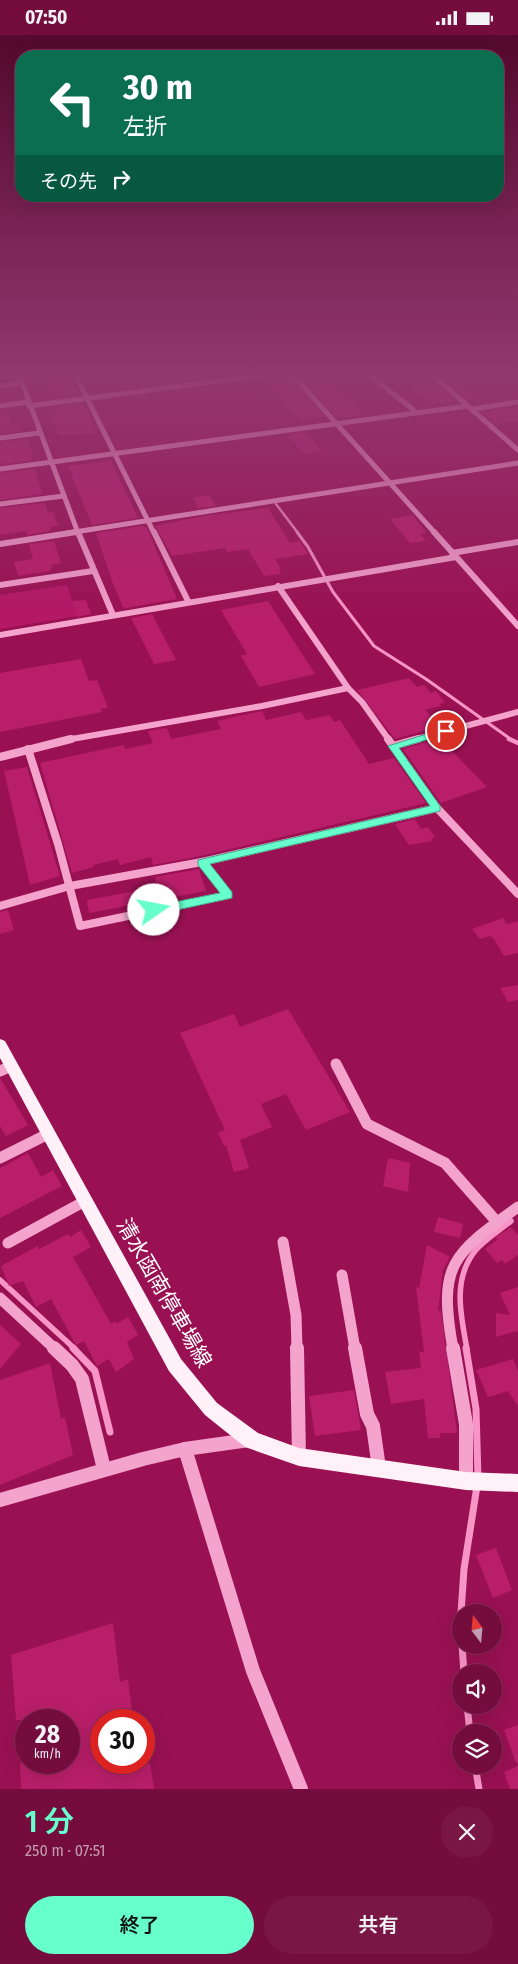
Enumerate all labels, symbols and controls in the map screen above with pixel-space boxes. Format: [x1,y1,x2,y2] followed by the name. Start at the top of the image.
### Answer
[25,6,67,29] text: 07:50
[123,66,193,108] text: 30 m
[40,70,105,135] icon: left
[123,113,167,140] text: 左折
[107,165,135,193] icon: right
[40,170,97,193] text: その先
[425,710,467,752] pin
[432,717,460,745] icon: arrive
[127,883,179,935] position arrow
[111,1214,217,1372] street label: 清水函南停車場線
[452,1604,502,1654] north arrow
[452,1604,502,1774] map controls
[452,1664,502,1714] button: sound
[90,1709,155,1774] speed limit sign: 30
[35,1720,60,1750] text: 28
[452,1724,502,1774] button: layers
[34,1747,61,1761] text: km/h
[25,1804,74,1840] text: 1 分
[441,1806,493,1858] button: close
[25,1841,106,1860] text: 250 m · 07:51
[25,1896,254,1954] button: 終了
[264,1896,493,1954] button: 共有

